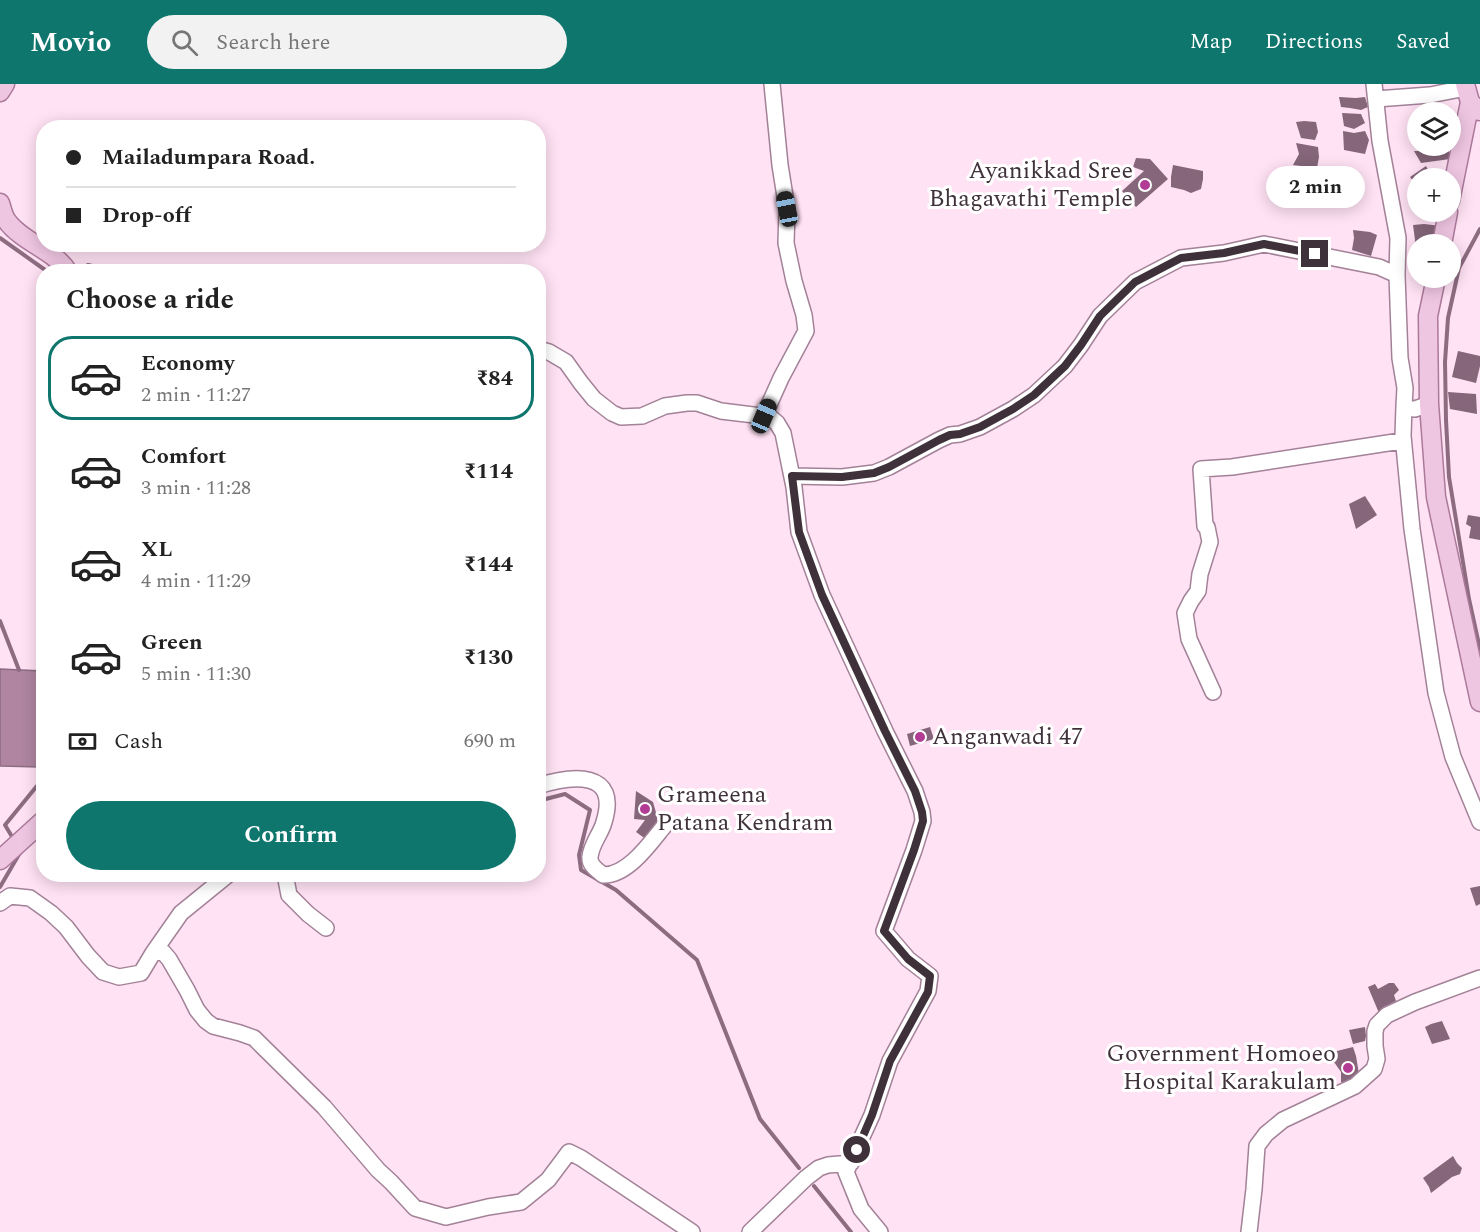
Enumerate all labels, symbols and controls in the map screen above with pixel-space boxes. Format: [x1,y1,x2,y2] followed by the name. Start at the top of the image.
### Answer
[147,15,567,69] search box
[30,21,111,64] text: Movio
[168,26,201,59] icon: search
[216,26,330,59] text: Search here
[1190,26,1232,58] text: Map
[1265,26,1363,58] text: Directions
[1396,26,1450,58] text: Saved
[1407,102,1461,288] map controls
[1407,102,1461,156] button: layers
[102,141,315,174] text: Mailadumpara Road.
[929,153,1133,217] place label: Ayanikkad Sree Bhagavathi Temple
[1266,167,1364,209] callout: 2 min
[1407,168,1461,222] button: +
[1289,172,1342,202] text: 2 min
[1138,178,1152,192] marker: Ayanikkad Sree Bhagavathi Temple
[775,190,799,228] car
[102,199,191,232] text: Drop-off
[1407,234,1461,288] button: −
[1301,240,1328,267] route end
[66,279,234,321] text: Choose a ride
[141,347,234,380] text: Economy
[69,351,123,405] icon: car
[476,362,513,395] text: ₹84
[141,380,251,410] text: 2 min · 11:27
[749,396,779,436] car
[141,440,226,473] text: Comfort
[69,444,123,498] icon: car
[464,455,513,488] text: ₹114
[141,473,251,503] text: 3 min · 11:28
[141,533,172,566] text: XL
[69,537,123,591] icon: car
[464,548,513,581] text: ₹144
[141,566,251,596] text: 4 min · 11:29
[141,626,203,659] text: Green
[69,630,123,684] icon: car
[464,641,513,674] text: ₹130
[141,659,251,689] text: 5 min · 11:30
[932,719,1083,755] place label: Anganwadi 47
[66,725,99,758] icon: cash
[114,725,163,758] text: Cash
[464,726,516,756] text: 690 m
[913,730,927,744] marker: Anganwadi 47
[657,777,833,841] place label: Grameena Patana Kendram
[66,801,516,870] button: Confirm
[638,802,652,816] marker: Grameena Patana Kendram
[1107,1036,1336,1100] place label: Government Homoeo Hospital Karakulam
[1341,1061,1355,1075] marker: Government Homoeo Hospital Karakulam
[843,1136,870,1163] route start

